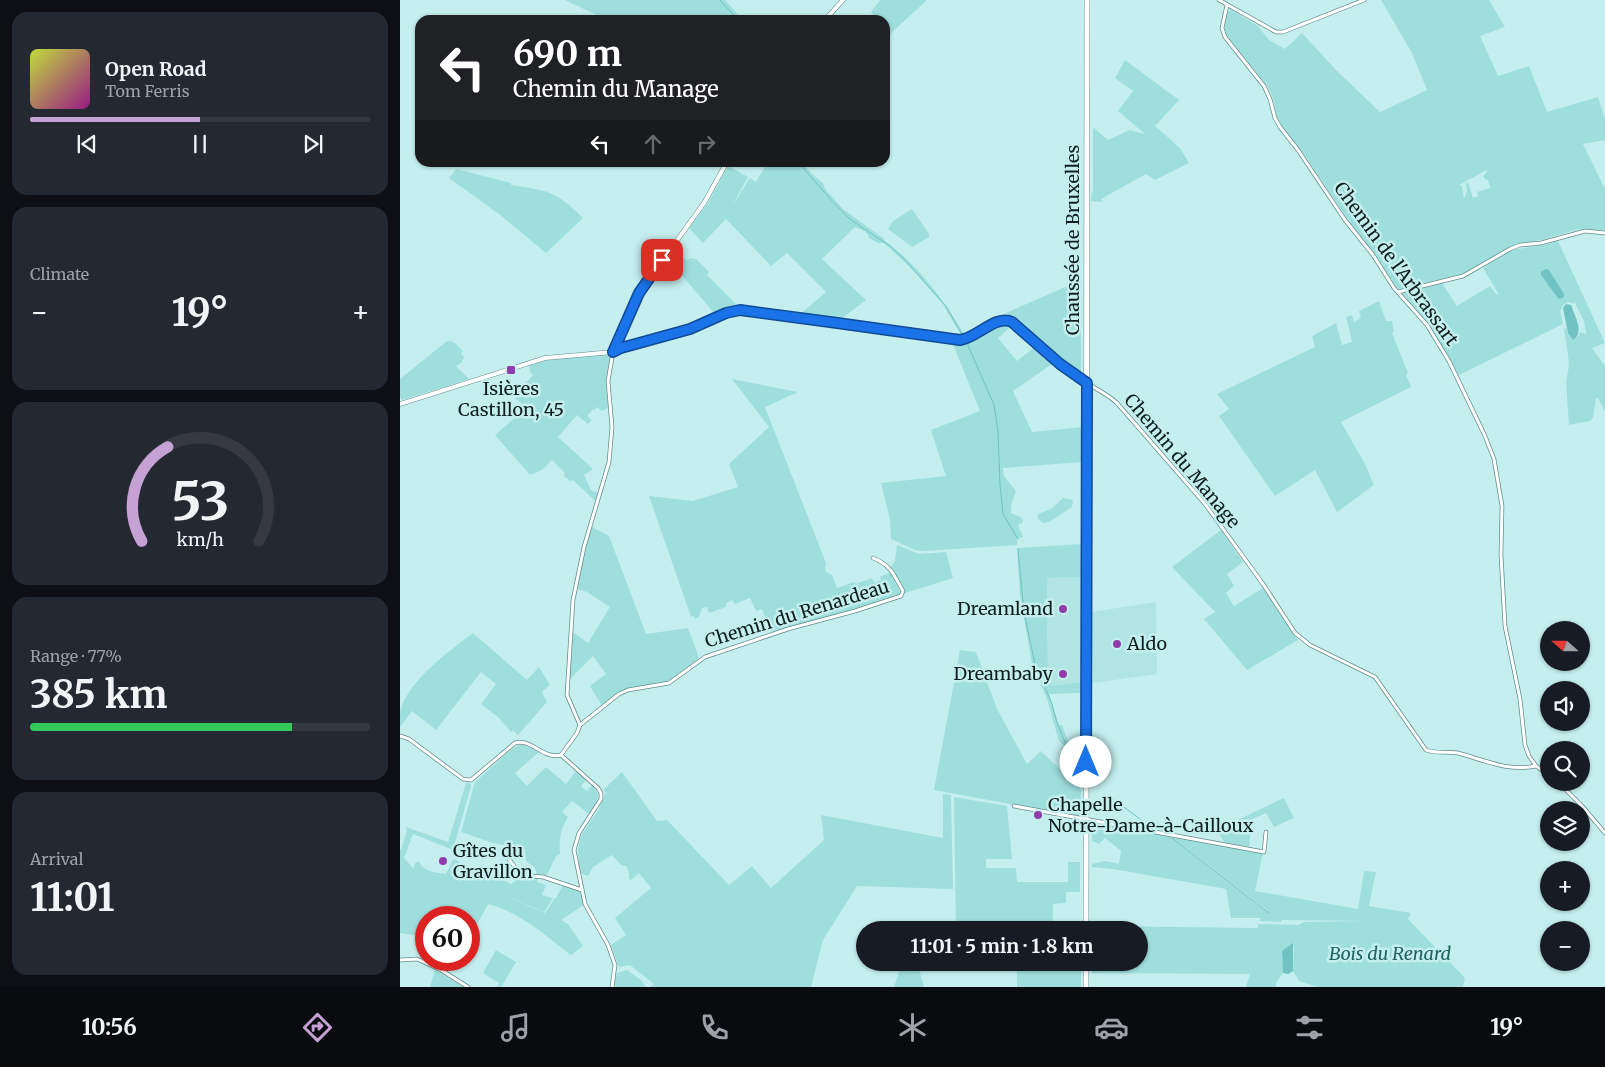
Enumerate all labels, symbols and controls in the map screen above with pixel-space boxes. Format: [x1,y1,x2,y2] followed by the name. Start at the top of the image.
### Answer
[513,32,622,76] text: 690 m
[430,35,495,100] icon: left
[105,57,207,81] text: Open Road
[513,75,719,103] text: Chemin du Manage
[105,81,190,101] text: Tom Ferris
[73,130,101,158] icon: previous
[186,130,214,158] icon: pause
[299,130,327,158] icon: next
[586,130,614,158] icon: left
[639,130,667,158] icon: ahead
[692,130,720,158] icon: right
[1061,144,1084,335] street label: Chaussée de Bruxelles
[1329,177,1464,350] street label: Chemin de l'Arbrassart
[641,239,683,281] pin
[648,246,676,274] icon: arrive
[30,264,89,284] text: Climate
[172,289,229,336] text: 19°
[30,294,49,330] text: −
[351,294,370,330] text: +
[505,364,517,376] marker: Isières Castillon, 45
[458,377,564,421] place label: Isières Castillon, 45
[1119,389,1245,533] street label: Chemin du Manage
[171,469,229,534] text: 53
[176,528,224,551] text: km/h
[702,575,892,652] street label: Chemin du Renardeau
[957,597,1053,620] place label: Dreamland
[1057,603,1069,615] marker: Dreamland
[1540,621,1590,671] north arrow
[1540,621,1590,971] map controls
[1126,632,1167,655] place label: Aldo
[1111,638,1123,650] marker: Aldo
[30,646,122,666] text: Range · 77%
[953,662,1054,685] place label: Dreambaby
[1057,668,1069,680] marker: Dreambaby
[30,671,168,718] text: 385 km
[1540,681,1590,731] button: sound
[1059,735,1111,787] position arrow
[1540,741,1590,791] button: search
[1048,793,1254,837] place label: Chapelle Notre-Dame-à-Cailloux
[1540,801,1590,851] button: layers
[1032,809,1044,821] marker: Chapelle Notre-Dame-à-Cailloux
[453,839,533,883] place label: Gîtes du Gravillon
[30,849,83,869] text: Arrival
[437,855,449,867] marker: Gîtes du Gravillon
[1540,861,1590,911] button: +
[30,874,115,921] text: 11:01
[415,906,480,971] speed limit sign: 60
[1540,921,1590,971] button: −
[911,934,1093,958] text: 11:01 · 5 min · 1.8 km
[1329,942,1452,965] park label: Bois du Renard
[300,1010,335,1045] icon: directions
[498,1010,533,1045] icon: music
[697,1010,732,1045] icon: phone
[895,1010,930,1045] icon: climate
[1094,1010,1129,1045] icon: car
[1292,1010,1327,1045] icon: filters
[82,1013,137,1041] text: 10:56
[1490,1013,1523,1041] text: 19°

